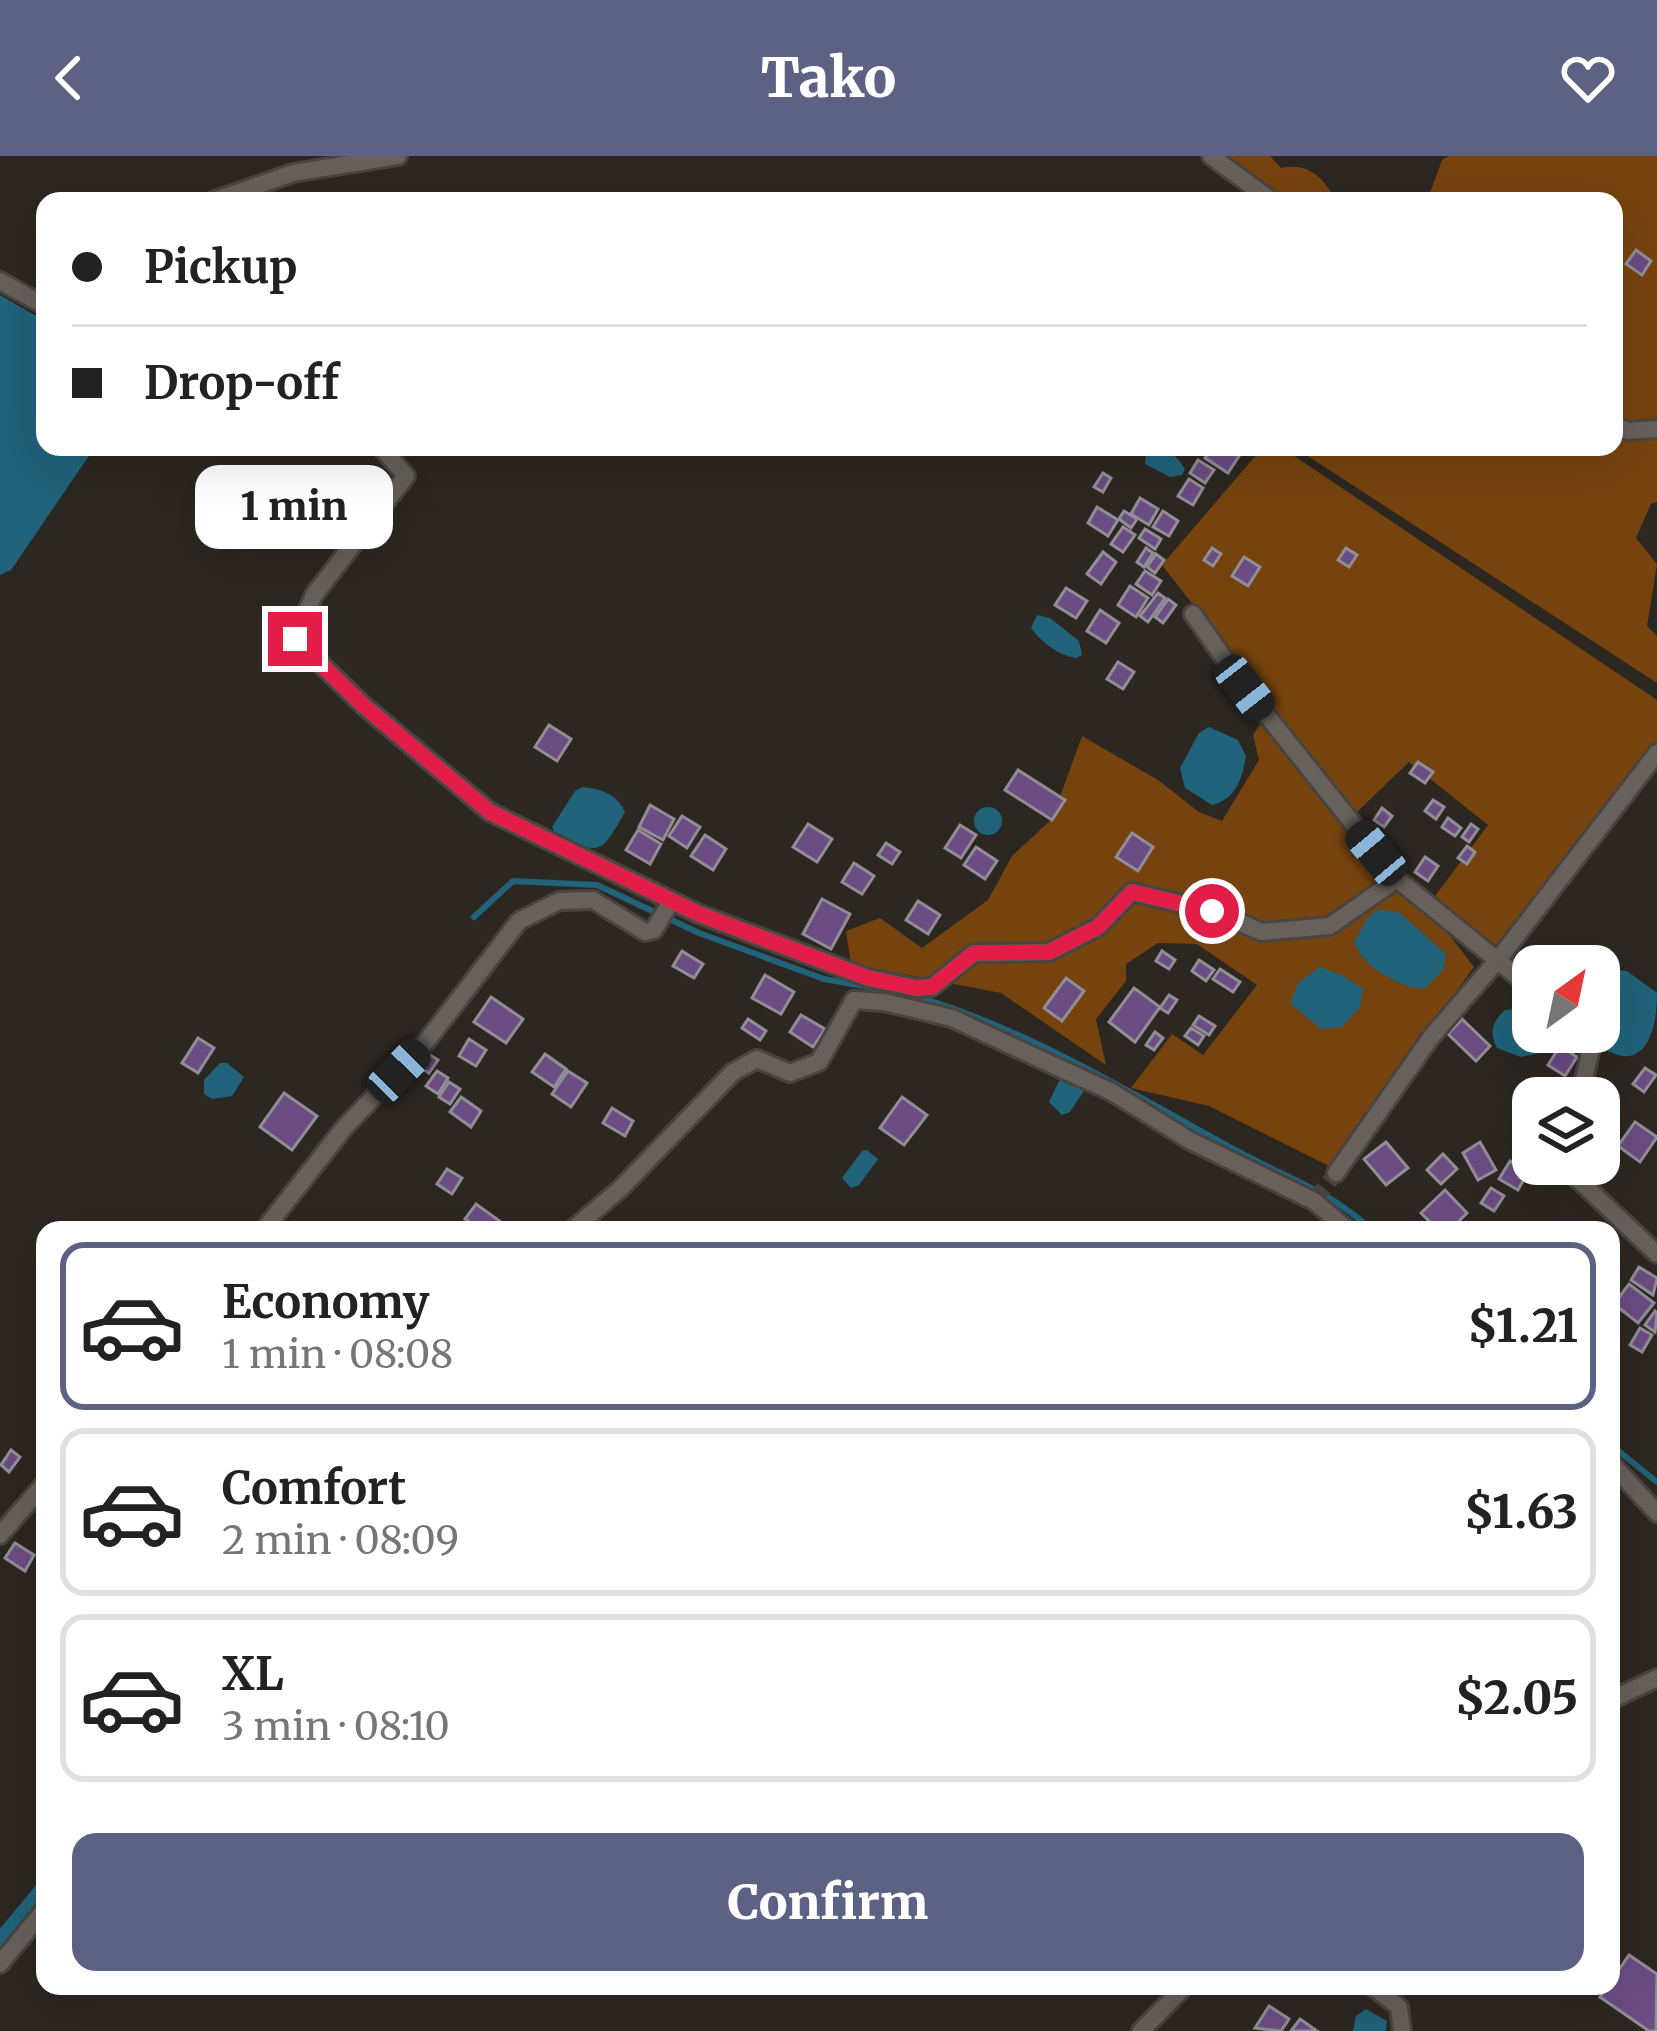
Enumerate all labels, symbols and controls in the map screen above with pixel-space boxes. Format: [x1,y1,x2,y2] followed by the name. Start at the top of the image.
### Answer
[761,44,896,112] text: Tako
[36,45,102,111] icon: back
[1555,45,1621,111] icon: heart
[144,239,298,295] text: Pickup
[144,355,339,411] text: Drop-off
[196,465,394,549] callout: 1 min
[241,482,347,531] text: 1 min
[268,612,322,666] route end
[1209,649,1281,727] car
[1339,814,1413,892] car
[1185,884,1239,938] route start
[1512,945,1620,1053] north arrow
[1512,945,1620,1185] map controls
[361,1033,437,1109] car
[1512,1077,1620,1185] button: layers
[78,1272,186,1380] icon: car
[222,1274,430,1330] text: Economy
[1468,1298,1578,1354] text: $1.21
[222,1330,453,1379] text: 1 min · 08:08
[78,1458,186,1566] icon: car
[222,1460,406,1516] text: Comfort
[1464,1484,1578,1540] text: $1.63
[222,1516,459,1565] text: 2 min · 08:09
[78,1644,186,1752] icon: car
[222,1646,284,1702] text: XL
[1455,1670,1578,1726] text: $2.05
[222,1702,450,1751] text: 3 min · 08:10
[72,1833,1584,1971] button: Confirm

